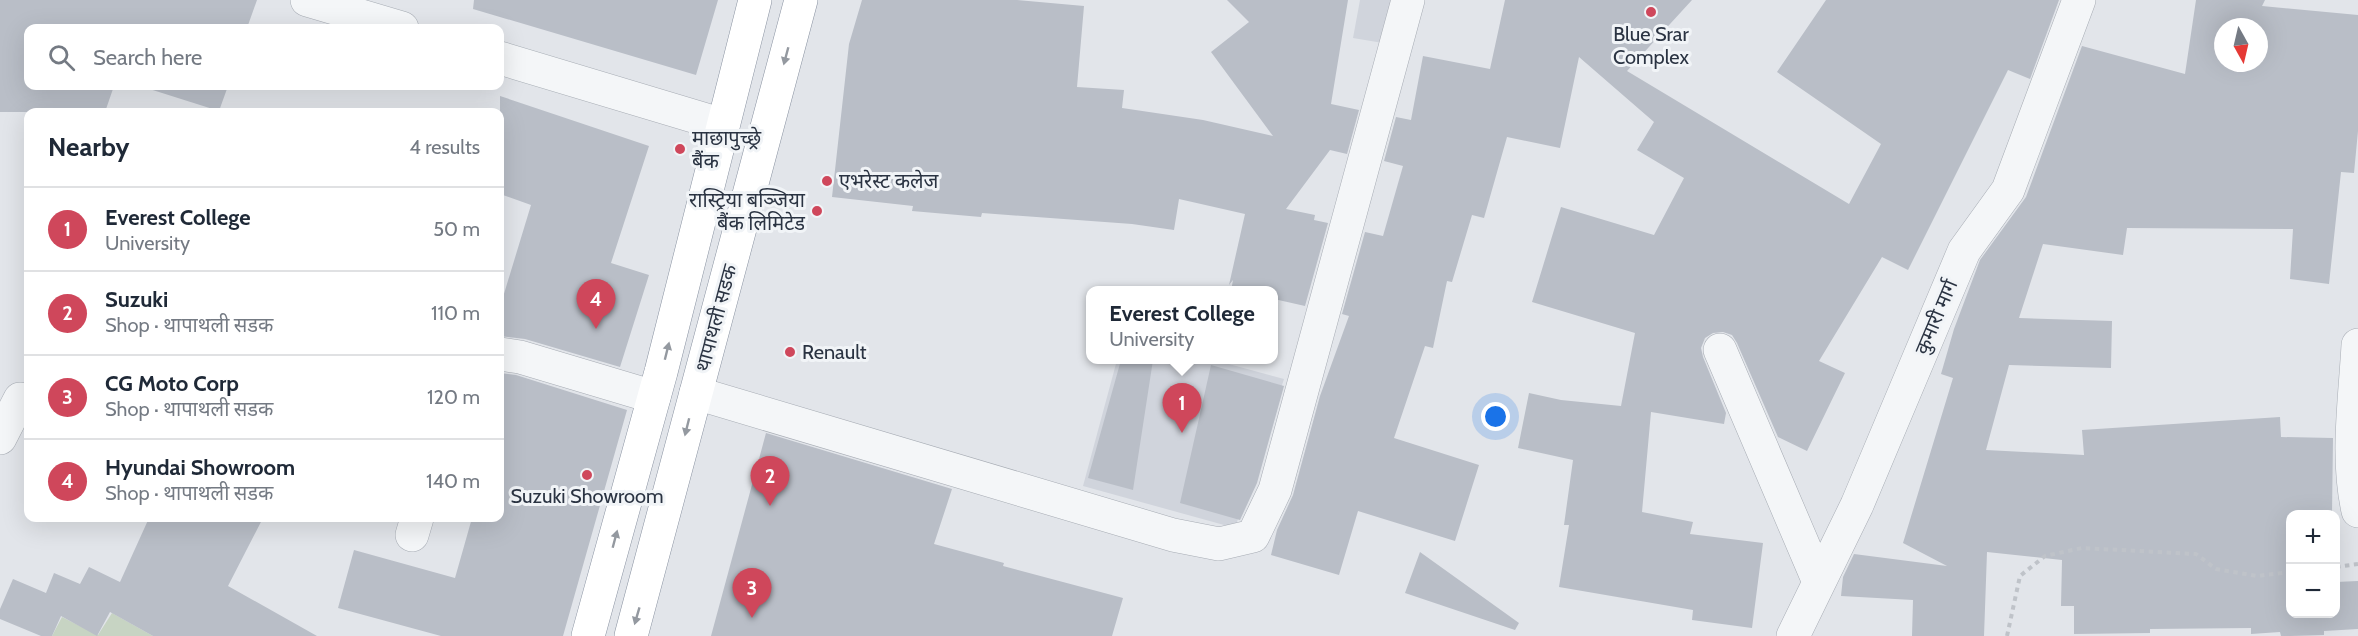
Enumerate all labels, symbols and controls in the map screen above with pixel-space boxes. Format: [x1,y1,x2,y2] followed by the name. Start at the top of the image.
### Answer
[1644,5,1658,19] marker: Blue Srar Complex
[2214,18,2268,72] north arrow
[1613,22,1689,69] place label: Blue Srar Complex
[24,24,504,90] search box
[45,41,78,74] icon: search
[93,44,202,71] text: Search here
[781,48,790,66] one-way arrow
[692,126,762,173] place label: माछापुच्छ्रे बैंक
[48,131,129,163] text: Nearby
[409,135,480,159] text: 4 results
[673,142,687,156] marker: माछापुच्छ्रे बैंक
[839,169,940,193] place label: एभरेस्ट कलेज
[820,174,834,188] marker: एभरेस्ट कलेज
[689,188,806,235] place label: रास्ट्रिया बञ्जिया बैंक लिमिटेड
[105,204,251,231] text: Everest College
[810,204,824,218] marker: रास्ट्रिया बञ्जिया बैंक लिमिटेड
[64,217,71,241] text: 1
[433,217,480,241] text: 50 m
[105,231,190,255] text: University
[690,261,742,374] street label: थापाथली सडक
[1910,275,1964,358] street label: कुमारी मार्ग
[576,280,616,329] pin: 4
[105,286,168,313] text: Suzuki
[1086,286,1278,364] popup
[1109,300,1255,327] text: Everest College
[62,301,73,325] text: 2
[431,301,480,325] text: 110 m
[105,313,273,337] text: Shop · थापाथली सडक
[1109,327,1194,351] text: University
[802,340,867,364] place label: Renault
[662,342,672,360] one-way arrow
[783,345,797,359] marker: Renault
[105,370,239,397] text: CG Moto Corp
[1162,384,1202,433] pin: 1
[62,385,73,409] text: 3
[427,385,480,409] text: 120 m
[105,397,273,421] text: Shop · थापाथली सडक
[1481,402,1510,431] your location
[682,419,691,437] one-way arrow
[105,454,295,481] text: Hyundai Showroom
[750,456,790,506] pin: 2
[580,468,594,482] marker: Suzuki Showroom
[61,469,74,493] text: 4
[426,469,480,493] text: 140 m
[105,481,273,505] text: Shop · थापाथली सडक
[510,484,664,508] place label: Suzuki Showroom
[2286,510,2340,618] map controls
[2286,510,2340,564] button: +
[611,530,620,548] one-way arrow
[2286,564,2340,618] button: −
[732,568,771,618] pin: 3
[632,607,641,625] one-way arrow

